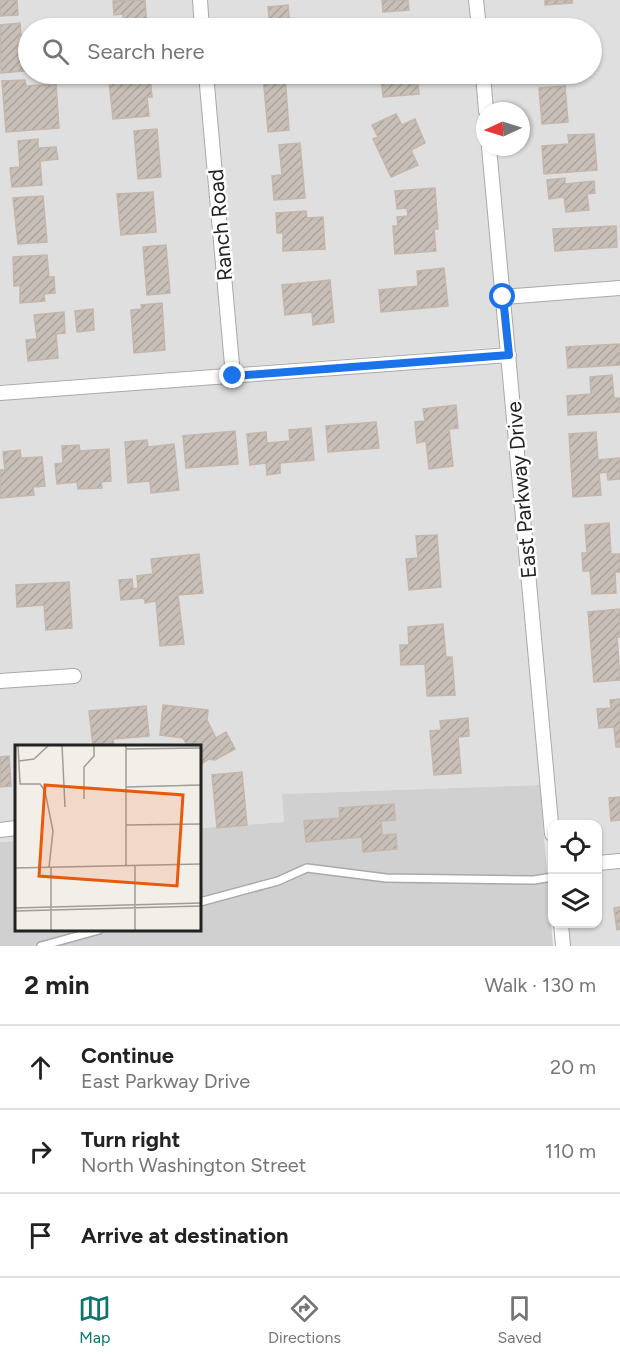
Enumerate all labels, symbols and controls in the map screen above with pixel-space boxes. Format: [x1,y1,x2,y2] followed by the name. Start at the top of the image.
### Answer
[18,18,602,84] search box
[39,35,72,68] icon: search
[87,38,205,65] text: Search here
[476,102,530,156] north arrow
[203,168,237,282] street label: Ranch Road
[489,283,515,309] route start
[219,362,245,388] route end
[501,400,541,580] street label: East Parkway Drive
[15,745,201,931] inset map
[548,820,602,928] map controls
[548,820,602,874] button: locate
[548,874,602,928] button: layers
[24,969,90,1001] text: 2 min
[484,973,596,997] text: Walk · 130 m
[81,1042,174,1069] text: Continue
[24,1051,57,1084] icon: ahead
[550,1055,596,1079] text: 20 m
[81,1069,250,1093] text: East Parkway Drive
[81,1126,180,1153] text: Turn right
[24,1135,57,1168] icon: right
[545,1139,596,1163] text: 110 m
[81,1153,306,1177] text: North Washington Street
[24,1219,57,1252] icon: arrive
[81,1222,289,1249] text: Arrive at destination
[78,1292,111,1347] tab: Map
[268,1292,341,1347] tab: Directions
[498,1292,542,1347] tab: Saved

